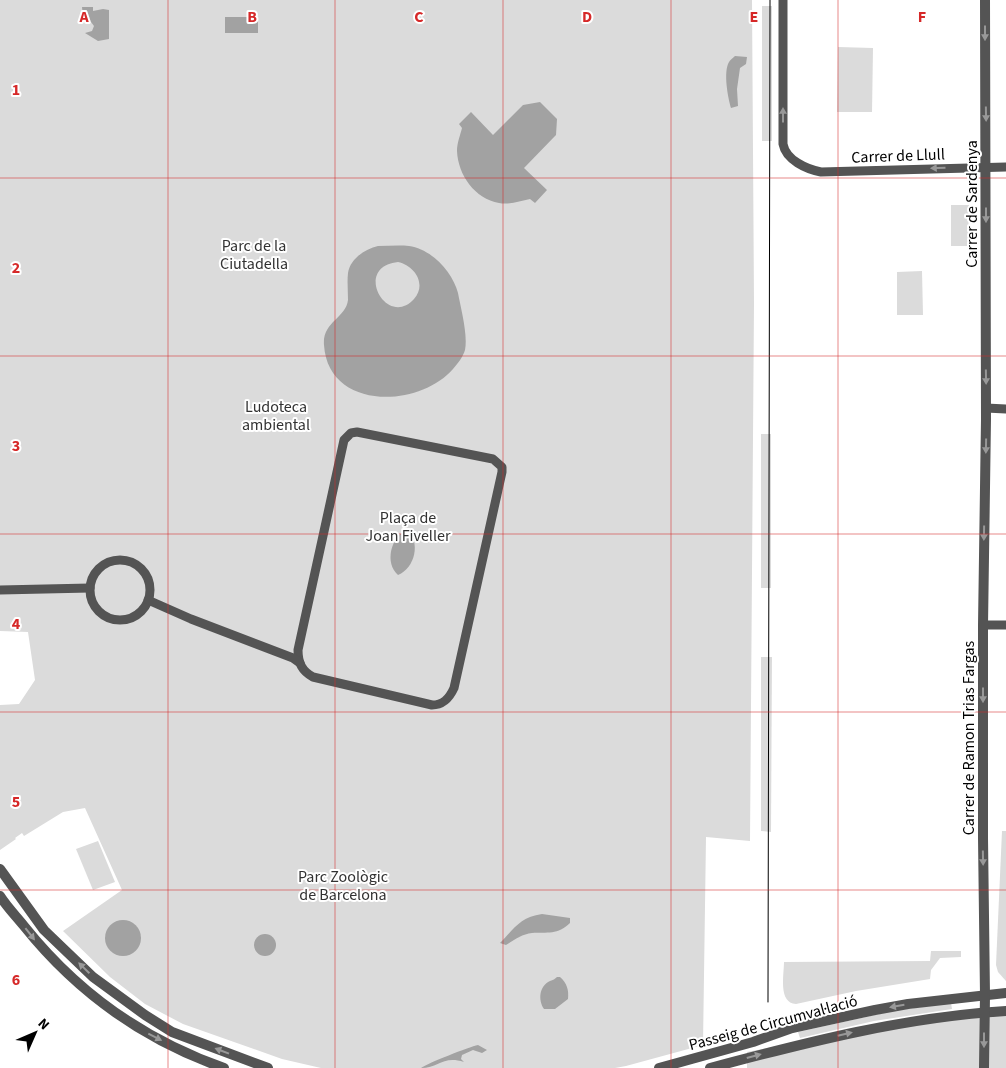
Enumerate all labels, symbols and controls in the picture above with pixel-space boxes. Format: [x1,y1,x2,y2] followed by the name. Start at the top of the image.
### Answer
[78,6,89,28] text: A
[247,6,257,28] text: B
[414,6,424,28] text: C
[582,6,592,28] text: D
[750,6,758,28] text: E
[918,6,926,28] text: F
[981,25,989,41] one-way arrow
[12,79,20,101] text: 1
[982,106,990,122] one-way arrow
[779,107,787,123] one-way arrow
[961,140,983,268] street label: Carrer de Sardenya
[851,143,945,169] street label: Carrer de Llull
[929,165,945,173] one-way arrow
[982,207,990,223] one-way arrow
[220,235,288,275] park label: Parc de la Ciutadella
[12,257,20,279] text: 2
[982,370,990,386] one-way arrow
[242,396,310,436] park label: Ludoteca ambiental
[12,435,20,457] text: 3
[982,438,990,454] one-way arrow
[366,507,451,547] park label: Plaça de Joan Fiveller
[980,525,988,541] one-way arrow
[12,613,21,635] text: 4
[958,640,980,835] street label: Carrer de Ramon Trias Fargas
[979,687,987,703] one-way arrow
[12,791,20,813] text: 5
[979,850,987,866] one-way arrow
[298,866,388,906] park label: Parc Zoològic de Barcelona
[25,928,36,941] one-way arrow
[78,962,90,974] one-way arrow
[12,969,20,991] text: 6
[686,990,860,1056] street label: Passeig de Circumval·lació
[888,1003,904,1011] one-way arrow
[10,1008,60,1058] north arrow
[33,1014,54,1035] text: N
[837,1030,852,1038] one-way arrow
[980,1032,988,1048] one-way arrow
[147,1033,162,1041] one-way arrow
[214,1047,229,1055] one-way arrow
[746,1052,761,1060] one-way arrow

